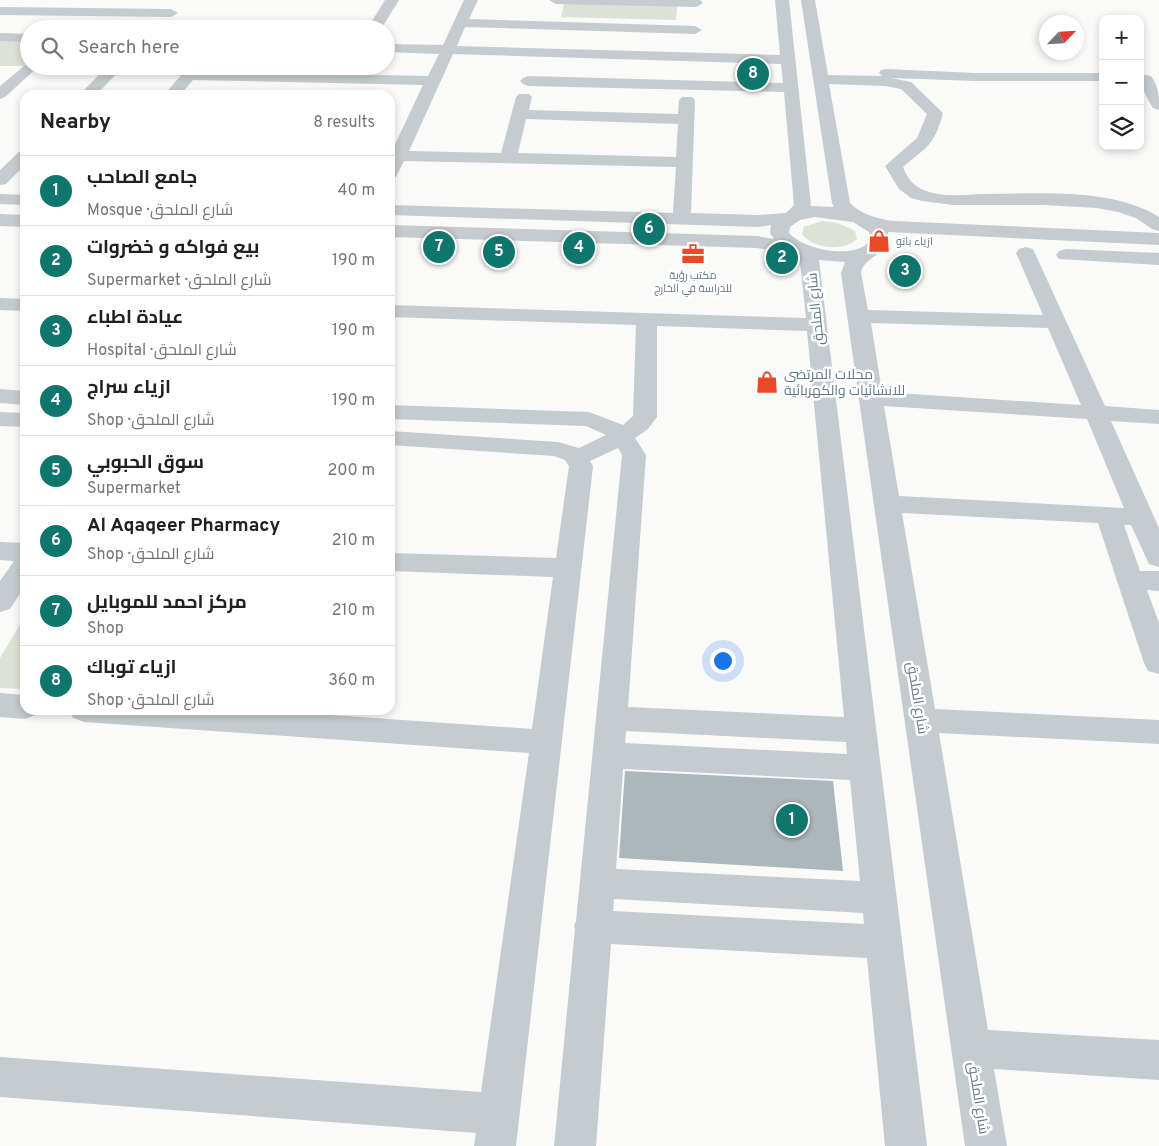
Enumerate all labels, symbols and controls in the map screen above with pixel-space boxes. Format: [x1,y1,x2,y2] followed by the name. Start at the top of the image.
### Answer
[1039,15,1084,60] north arrow
[1099,15,1144,150] map controls
[1099,15,1144,60] button: +
[20,20,395,75] search box
[38,34,66,62] icon: search
[78,36,180,60] text: Search here
[737,55,769,93] pin: 8
[1099,60,1144,105] button: −
[1099,105,1144,150] button: layers
[40,109,111,136] text: Nearby
[313,113,375,133] text: 8 results
[87,166,197,190] text: جامع الصاحب
[53,181,59,201] text: 1
[337,181,375,201] text: 40 m
[87,201,233,221] text: Mosque · شارع الملحق
[633,210,665,248] pin: 6
[423,228,455,266] pin: 7
[866,228,892,254] shop icon: ازياء باتو
[563,229,595,267] pin: 4
[483,233,515,271] pin: 5
[896,235,933,249] place label: ازياء باتو
[87,236,259,260] text: بيع فواكه و خضروات
[766,239,798,277] pin: 2
[680,241,706,267] office icon: مكتب رؤية للدراسة في الخارج
[51,251,61,271] text: 2
[332,251,375,271] text: 190 m
[889,252,921,290] pin: 3
[654,269,732,297] place label: مكتب رؤية للدراسة في الخارج
[87,271,271,291] text: Supermarket · شارع الملحق
[804,272,829,346] street label: شارع الملحق
[87,306,183,330] text: عيادة اطباء
[51,321,61,341] text: 3
[332,321,375,341] text: 190 m
[87,341,237,361] text: Hospital · شارع الملحق
[784,367,905,400] place label: محلات المرتضى للانشائيات والكهربائية
[754,369,780,395] shop icon: محلات المرتضى للانشائيات والكهربائية
[87,376,171,400] text: ازياء سراج
[51,391,61,411] text: 4
[332,391,375,411] text: 190 m
[87,411,214,431] text: Shop · شارع الملحق
[87,451,204,475] text: سوق الحبوبي
[51,461,61,481] text: 5
[327,461,375,481] text: 200 m
[87,479,181,499] text: Supermarket
[87,514,280,538] text: Al Aqaqeer Pharmacy
[51,531,61,551] text: 6
[332,531,375,551] text: 210 m
[87,545,214,565] text: Shop · شارع الملحق
[87,591,247,615] text: مركز احمد للموبايل
[52,601,60,621] text: 7
[332,601,375,621] text: 210 m
[87,619,124,639] text: Shop
[710,648,736,674] your location
[87,656,177,680] text: ازياء توباك
[902,661,931,735] street label: شارع الملحق
[51,671,61,691] text: 8
[328,671,375,691] text: 360 m
[87,691,214,711] text: Shop · شارع الملحق
[776,801,808,839] pin: 1
[963,1061,992,1135] street label: شارع الملحق

